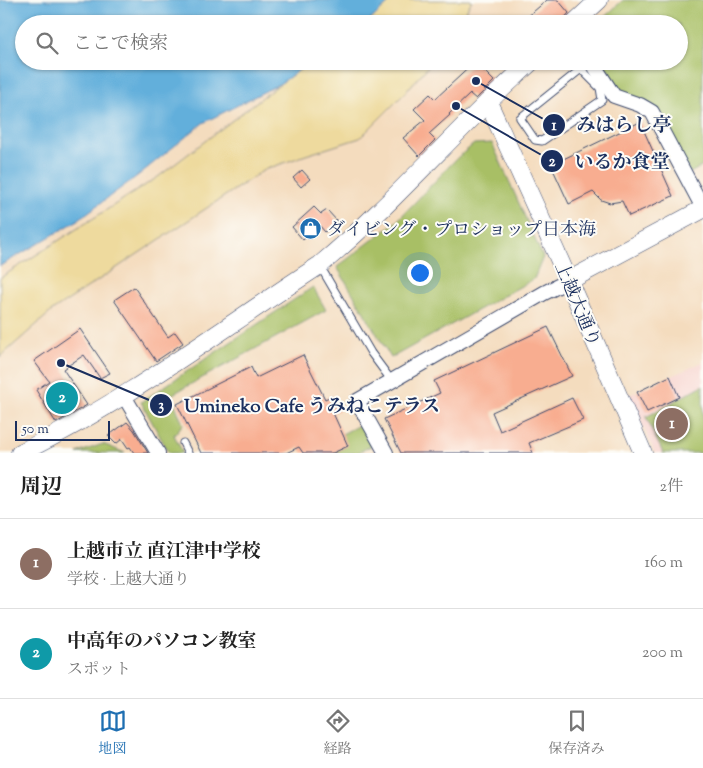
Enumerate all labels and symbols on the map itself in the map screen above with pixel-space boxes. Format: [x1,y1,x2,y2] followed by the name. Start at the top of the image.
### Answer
[541,108,681,142] callout: みはらし亭
[576,113,672,140] text: みはらし亭
[551,116,557,137] text: 1
[539,144,679,178] callout: いるか食堂
[574,150,670,177] text: いるか食堂
[548,152,556,173] text: 2
[299,217,323,241] shop icon: ダイビング・プロショップ日本海
[327,218,596,244] place label: ダイビング・プロショップ日本海
[547,258,606,351] street label: 上越大通り
[407,260,433,286] your location
[46,379,78,417] pin: 2
[149,388,451,422] callout: Umineko Cafe うみねこテラス
[184,394,440,421] text: Umineko Cafe うみねこテラス
[158,396,164,417] text: 3
[656,405,688,443] pin: 1
[15,418,110,441] scale bar

